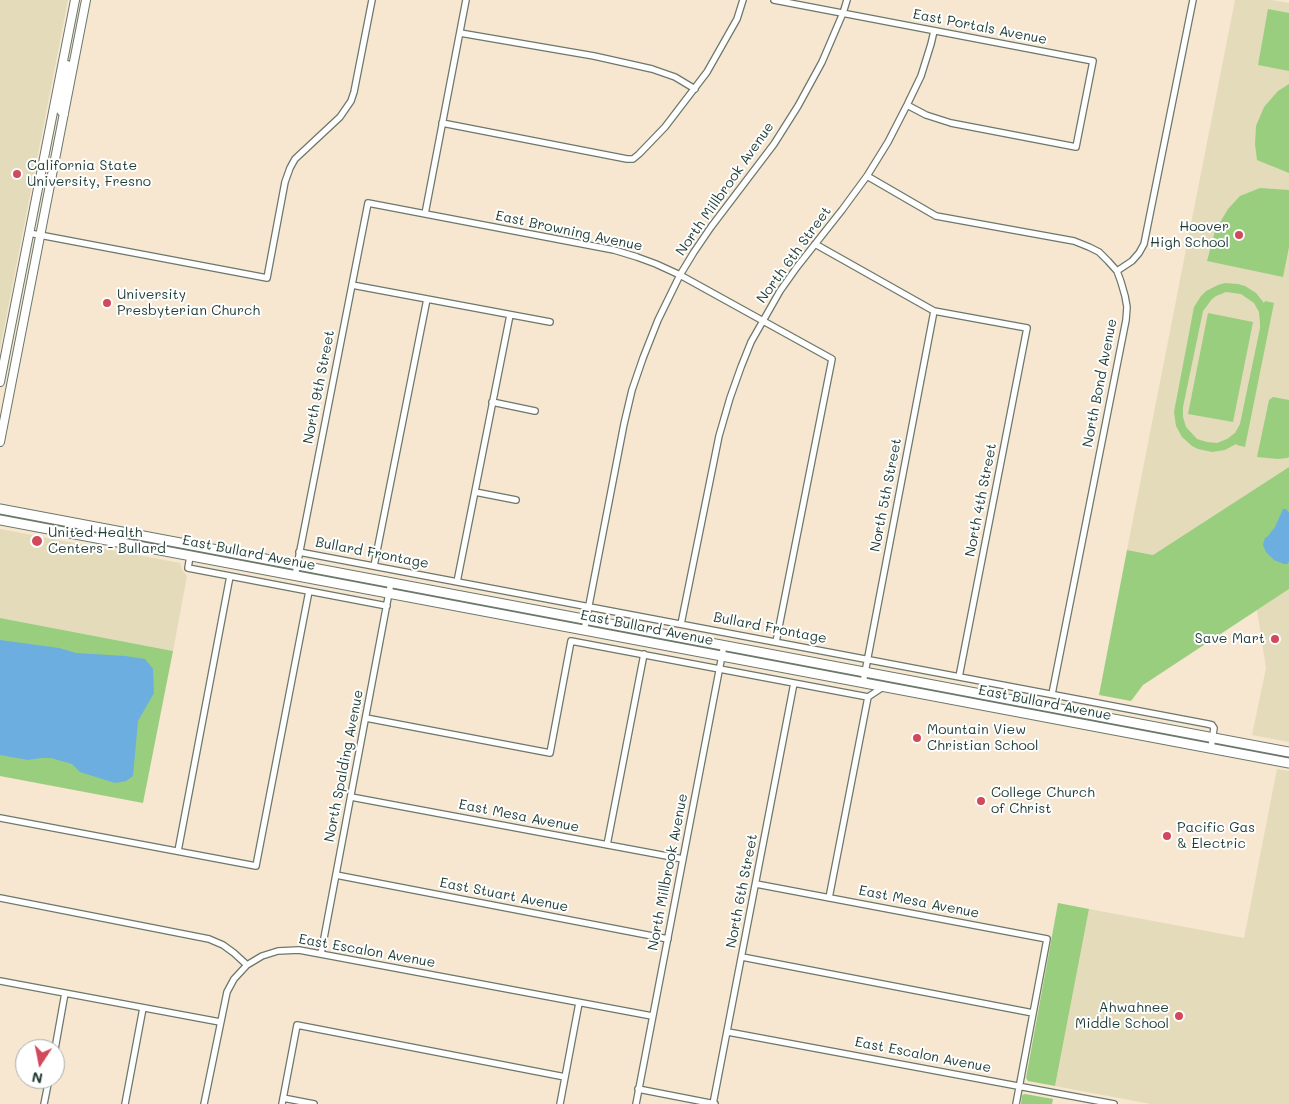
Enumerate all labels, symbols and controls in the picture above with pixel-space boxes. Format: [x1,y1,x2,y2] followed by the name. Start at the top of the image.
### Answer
[912,6,1048,48] street label: East Portals Avenue
[672,119,778,259] street label: North Millbrook Avenue
[27,158,151,190] place label: California State University, Fresno
[11,168,23,180] marker: California State University, Fresno
[753,203,835,307] street label: North 6th Street
[494,207,644,255] street label: East Browning Avenue
[1150,219,1229,252] place label: Hoover High School
[1233,229,1245,241] marker: Hoover High School
[117,287,260,320] place label: University Presbyterian Church
[101,297,113,309] marker: University Presbyterian Church
[1079,317,1121,449] street label: North Bond Avenue
[300,329,338,445] street label: North 9th Street
[867,437,905,553] street label: North 5th Street
[962,442,1000,558] street label: North 4th Street
[48,525,166,558] place label: United Health Centers - Bullard
[181,532,317,574] street label: East Bullard Avenue
[30,534,44,548] marker: United Health Centers - Bullard
[314,534,430,572] street label: Bullard Frontage
[579,607,715,649] street label: East Bullard Avenue
[712,609,828,647] street label: Bullard Frontage
[1195,631,1265,647] place label: Save Mart
[1269,633,1281,645] marker: Save Mart
[977,682,1113,724] street label: East Bullard Avenue
[321,688,367,844] street label: North Spalding Avenue
[927,722,1039,754] place label: Mountain View Christian School
[911,732,923,744] marker: Mountain View Christian School
[991,785,1095,818] place label: College Church of Christ
[645,792,691,952] street label: North Millbrook Avenue
[975,795,987,807] marker: College Church of Christ
[457,796,581,836] street label: East Mesa Avenue
[1177,820,1255,852] place label: Pacific Gas & Electric
[1161,830,1173,842] marker: Pacific Gas & Electric
[723,833,761,949] street label: North 6th Street
[438,874,570,916] street label: East Stuart Avenue
[857,882,981,922] street label: East Mesa Avenue
[297,931,437,971] street label: East Escalon Avenue
[1075,1000,1169,1032] place label: Ahwahnee Middle School
[1173,1010,1185,1022] marker: Ahwahnee Middle School
[853,1034,993,1076] street label: East Escalon Avenue
[15,1039,65,1089] north arrow
[30,1068,44,1089] text: N

